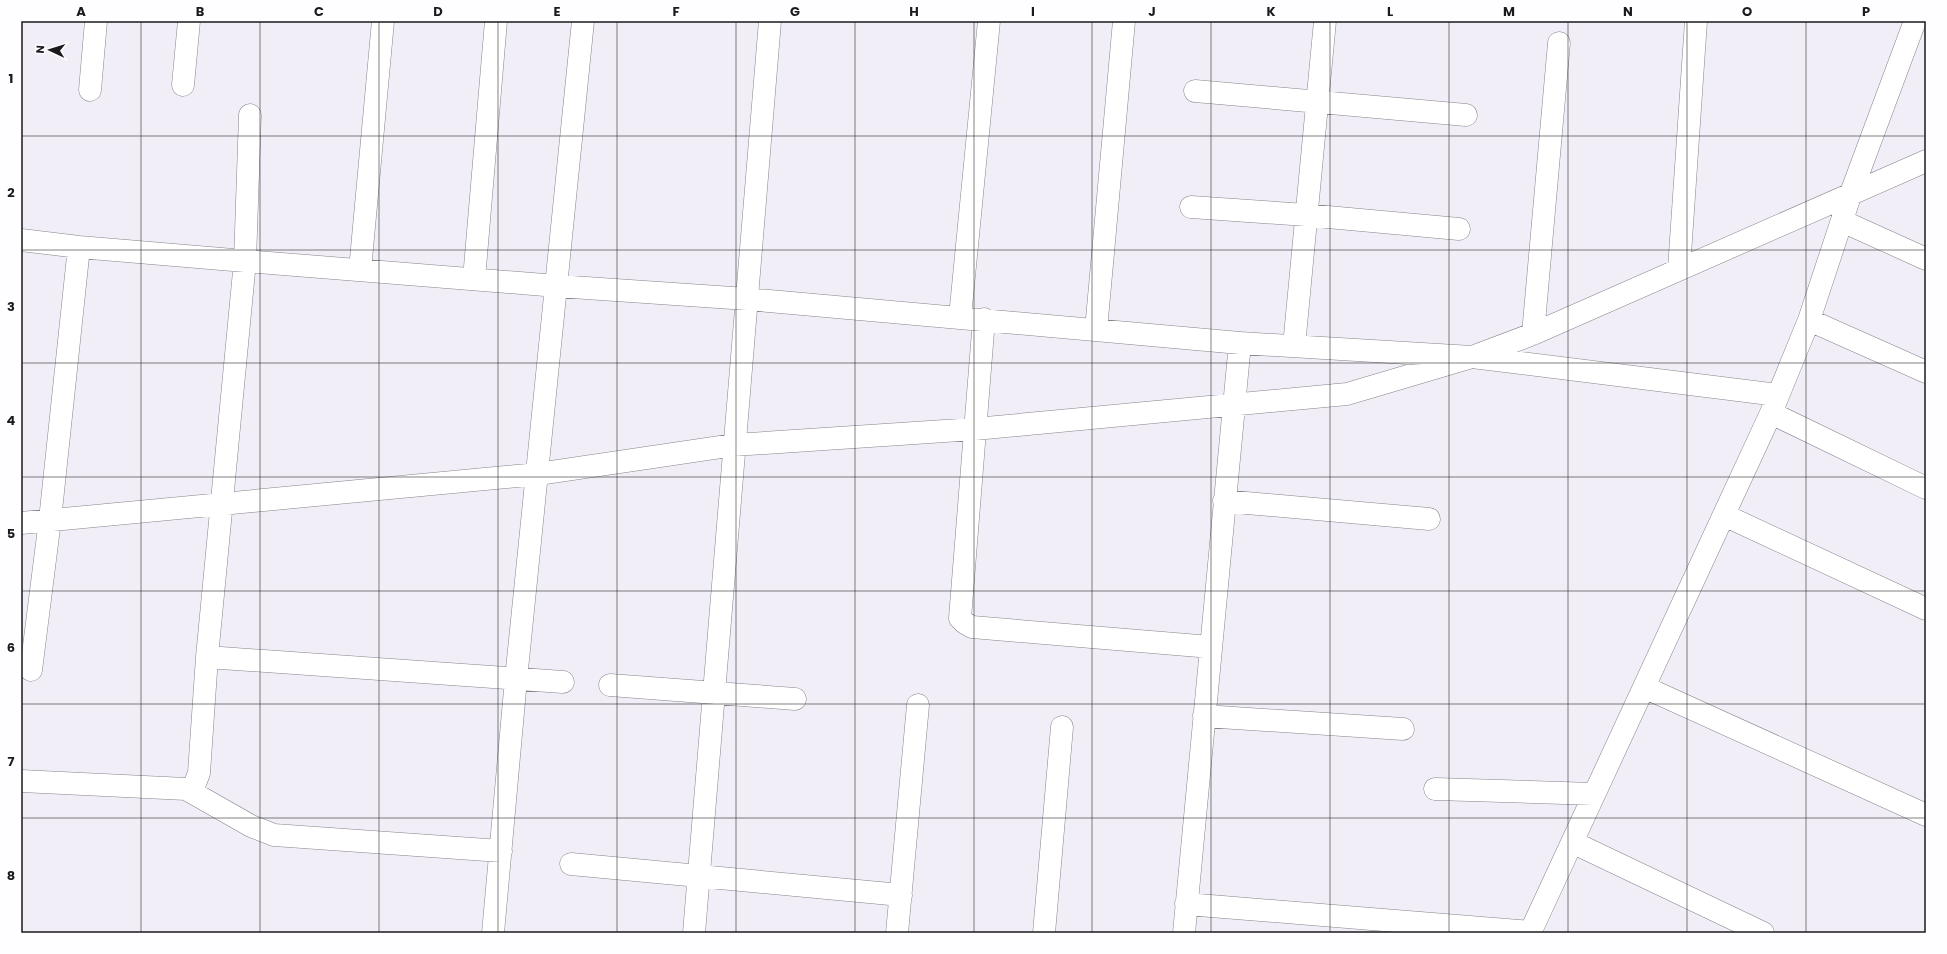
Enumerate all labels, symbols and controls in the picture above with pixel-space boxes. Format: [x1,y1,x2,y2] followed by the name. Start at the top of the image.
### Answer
[76,2,86,21] text: A
[196,2,205,21] text: B
[314,2,324,21] text: C
[433,2,443,21] text: D
[553,2,561,21] text: E
[672,2,680,21] text: F
[790,2,800,21] text: G
[909,2,919,21] text: H
[1031,2,1035,21] text: I
[1148,2,1156,21] text: J
[1266,2,1276,21] text: K
[1387,2,1393,21] text: L
[1503,2,1515,21] text: M
[1623,2,1633,21] text: N
[1742,2,1752,21] text: O
[1862,2,1870,21] text: P
[30,30,70,70] north arrow
[32,45,48,54] text: N
[9,69,13,88] text: 1
[7,183,15,202] text: 2
[7,297,15,316] text: 3
[7,411,16,430] text: 4
[7,524,15,543] text: 5
[7,638,15,657] text: 6
[8,752,15,771] text: 7
[7,866,15,885] text: 8

